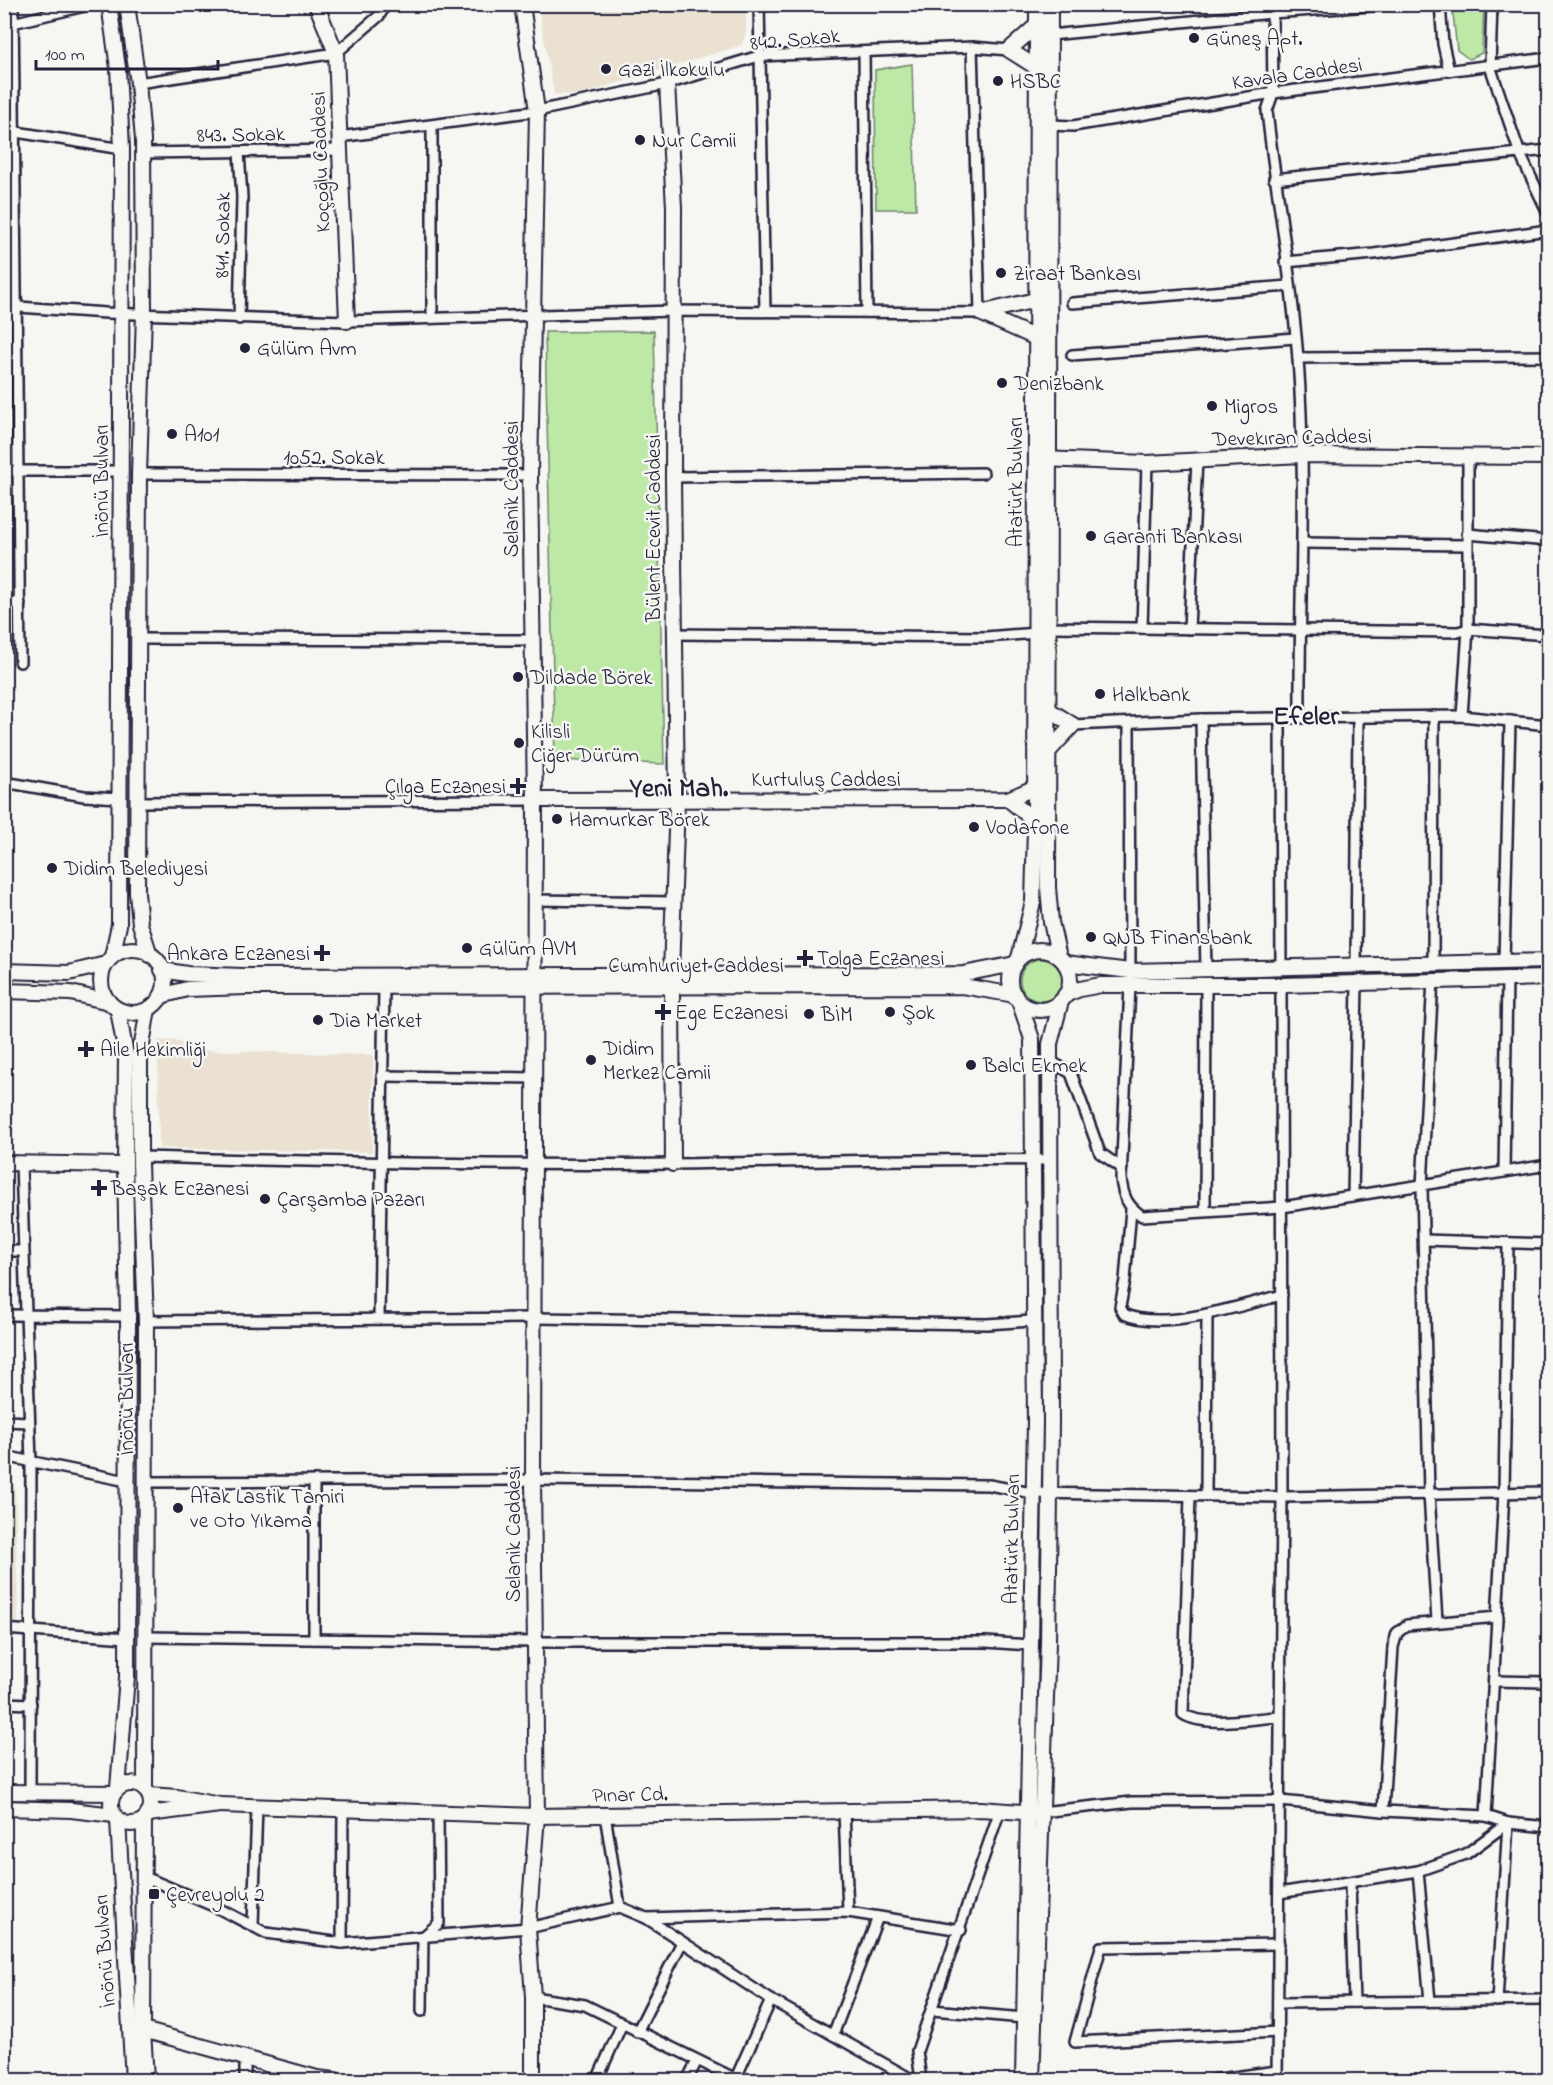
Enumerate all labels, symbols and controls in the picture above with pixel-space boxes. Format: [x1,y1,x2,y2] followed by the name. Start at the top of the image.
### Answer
[749,22,842,60] street label: 842. Sokak
[1206,25,1303,55] place label: Güneş Apt.
[1187,31,1201,45] marker: Güneş Apt.
[36,33,218,71] scale bar
[45,43,85,69] text: 100 m
[1230,51,1364,99] street label: Kavala Caddesi
[618,56,725,86] place label: Gazi İlkokulu
[599,62,613,76] marker: Gazi İlkokulu
[1010,68,1061,98] place label: HSBC
[991,74,1005,88] marker: HSBC
[305,91,341,233] street label: Koçoğlu Caddesi
[197,120,286,152] street label: 843. Sokak
[652,127,737,157] place label: Nur Camii
[633,133,647,147] marker: Nur Camii
[208,191,240,278] street label: 841. Sokak
[1013,260,1141,290] place label: Ziraat Bankası
[994,266,1008,280] marker: Ziraat Bankası
[257,335,356,365] place label: Gülüm Avm
[238,341,252,355] marker: Gülüm Avm
[1013,370,1105,400] place label: Denizbank
[995,376,1009,390] marker: Denizbank
[1224,393,1278,425] place label: Migros
[1205,399,1219,413] marker: Migros
[1002,417,1032,547] street label: Atatürk Bulvarı
[184,421,220,451] place label: A101
[498,421,528,557] street label: Selanik Caddesi
[1211,423,1372,455] street label: Devekıran Caddesi
[88,424,118,538] street label: İnönü Bulvarı
[165,427,179,441] marker: A101
[640,434,670,623] street label: Bülent Ecevit Caddesi
[283,444,385,474] street label: 1052. Sokak
[1103,523,1243,553] place label: Garanti Bankası
[1084,529,1098,543] marker: Garanti Bankası
[529,664,653,694] place label: Dildade Börek
[511,670,525,684] marker: Dildade Börek
[1112,681,1191,711] place label: Halkbank
[1093,687,1107,701] marker: Halkbank
[1273,698,1340,737] district label: Efeler
[531,718,639,774] place label: Kilisli Ciğer Dürüm
[512,736,526,750] marker: Kilisli Ciğer Dürüm
[751,766,901,796] street label: Kurtuluş Caddesi
[629,770,729,809] district label: Yeni Mah.
[385,773,506,805] place label: Çılga Eczanesi
[511,779,525,793] marker: Çılga Eczanesi
[569,806,711,836] place label: Hamurkar Börek
[550,812,564,826] marker: Hamurkar Börek
[985,814,1070,844] place label: Vodafone
[967,820,981,834] marker: Vodafone
[63,855,208,887] place label: Didim Belediyesi
[45,861,59,875] marker: Didim Belediyesi
[1103,924,1253,954] place label: QNB Finansbank
[1084,930,1098,944] marker: QNB Finansbank
[479,935,577,965] place label: Gülüm AVM
[167,940,310,970] place label: Ankara Eczanesi
[460,941,474,955] marker: Gülüm AVM
[817,945,944,977] place label: Tolga Eczanesi
[315,946,329,960] marker: Ankara Eczanesi
[798,951,812,965] marker: Tolga Eczanesi
[608,952,784,984] street label: Cumhuriyet Caddesi
[675,999,788,1031] place label: Ege Eczanesi
[902,999,936,1029] place label: Şok
[820,1001,853,1031] place label: BİM
[656,1005,670,1019] marker: Ege Eczanesi
[883,1005,897,1019] marker: Şok
[329,1007,422,1037] place label: Dia Market
[802,1007,816,1021] marker: BİM
[311,1013,325,1027] marker: Dia Market
[602,1035,711,1089] place label: Didim Merkez Camii
[100,1036,206,1068] place label: Aile Hekimliği
[77,1040,95,1058] marker: Aile Hekimliği
[982,1052,1088,1082] place label: Balcı Ekmek
[584,1053,598,1067] marker: Didim Merkez Camii
[964,1058,978,1072] marker: Balcı Ekmek
[110,1175,249,1205] place label: Başak Eczanesi
[92,1181,106,1195] marker: Başak Eczanesi
[277,1186,425,1216] place label: Çarşamba Pazarı
[258,1192,272,1206] marker: Çarşamba Pazarı
[113,1342,143,1456] street label: İnönü Bulvarı
[500,1466,530,1602] street label: Selanik Caddesi
[997,1473,1029,1605] street label: Atatürk Bulvarı
[190,1483,345,1537] place label: Atak Lastik Tamiri ve Oto Yıkama
[171,1501,185,1515] marker: Atak Lastik Tamiri ve Oto Yıkama
[592,1780,668,1812] street label: Pınar Cd.
[166,1881,265,1913] place label: Çevreyolu 2
[147,1887,161,1901] marker: Çevreyolu 2
[87,1893,125,2008] street label: İnönü Bulvarı

